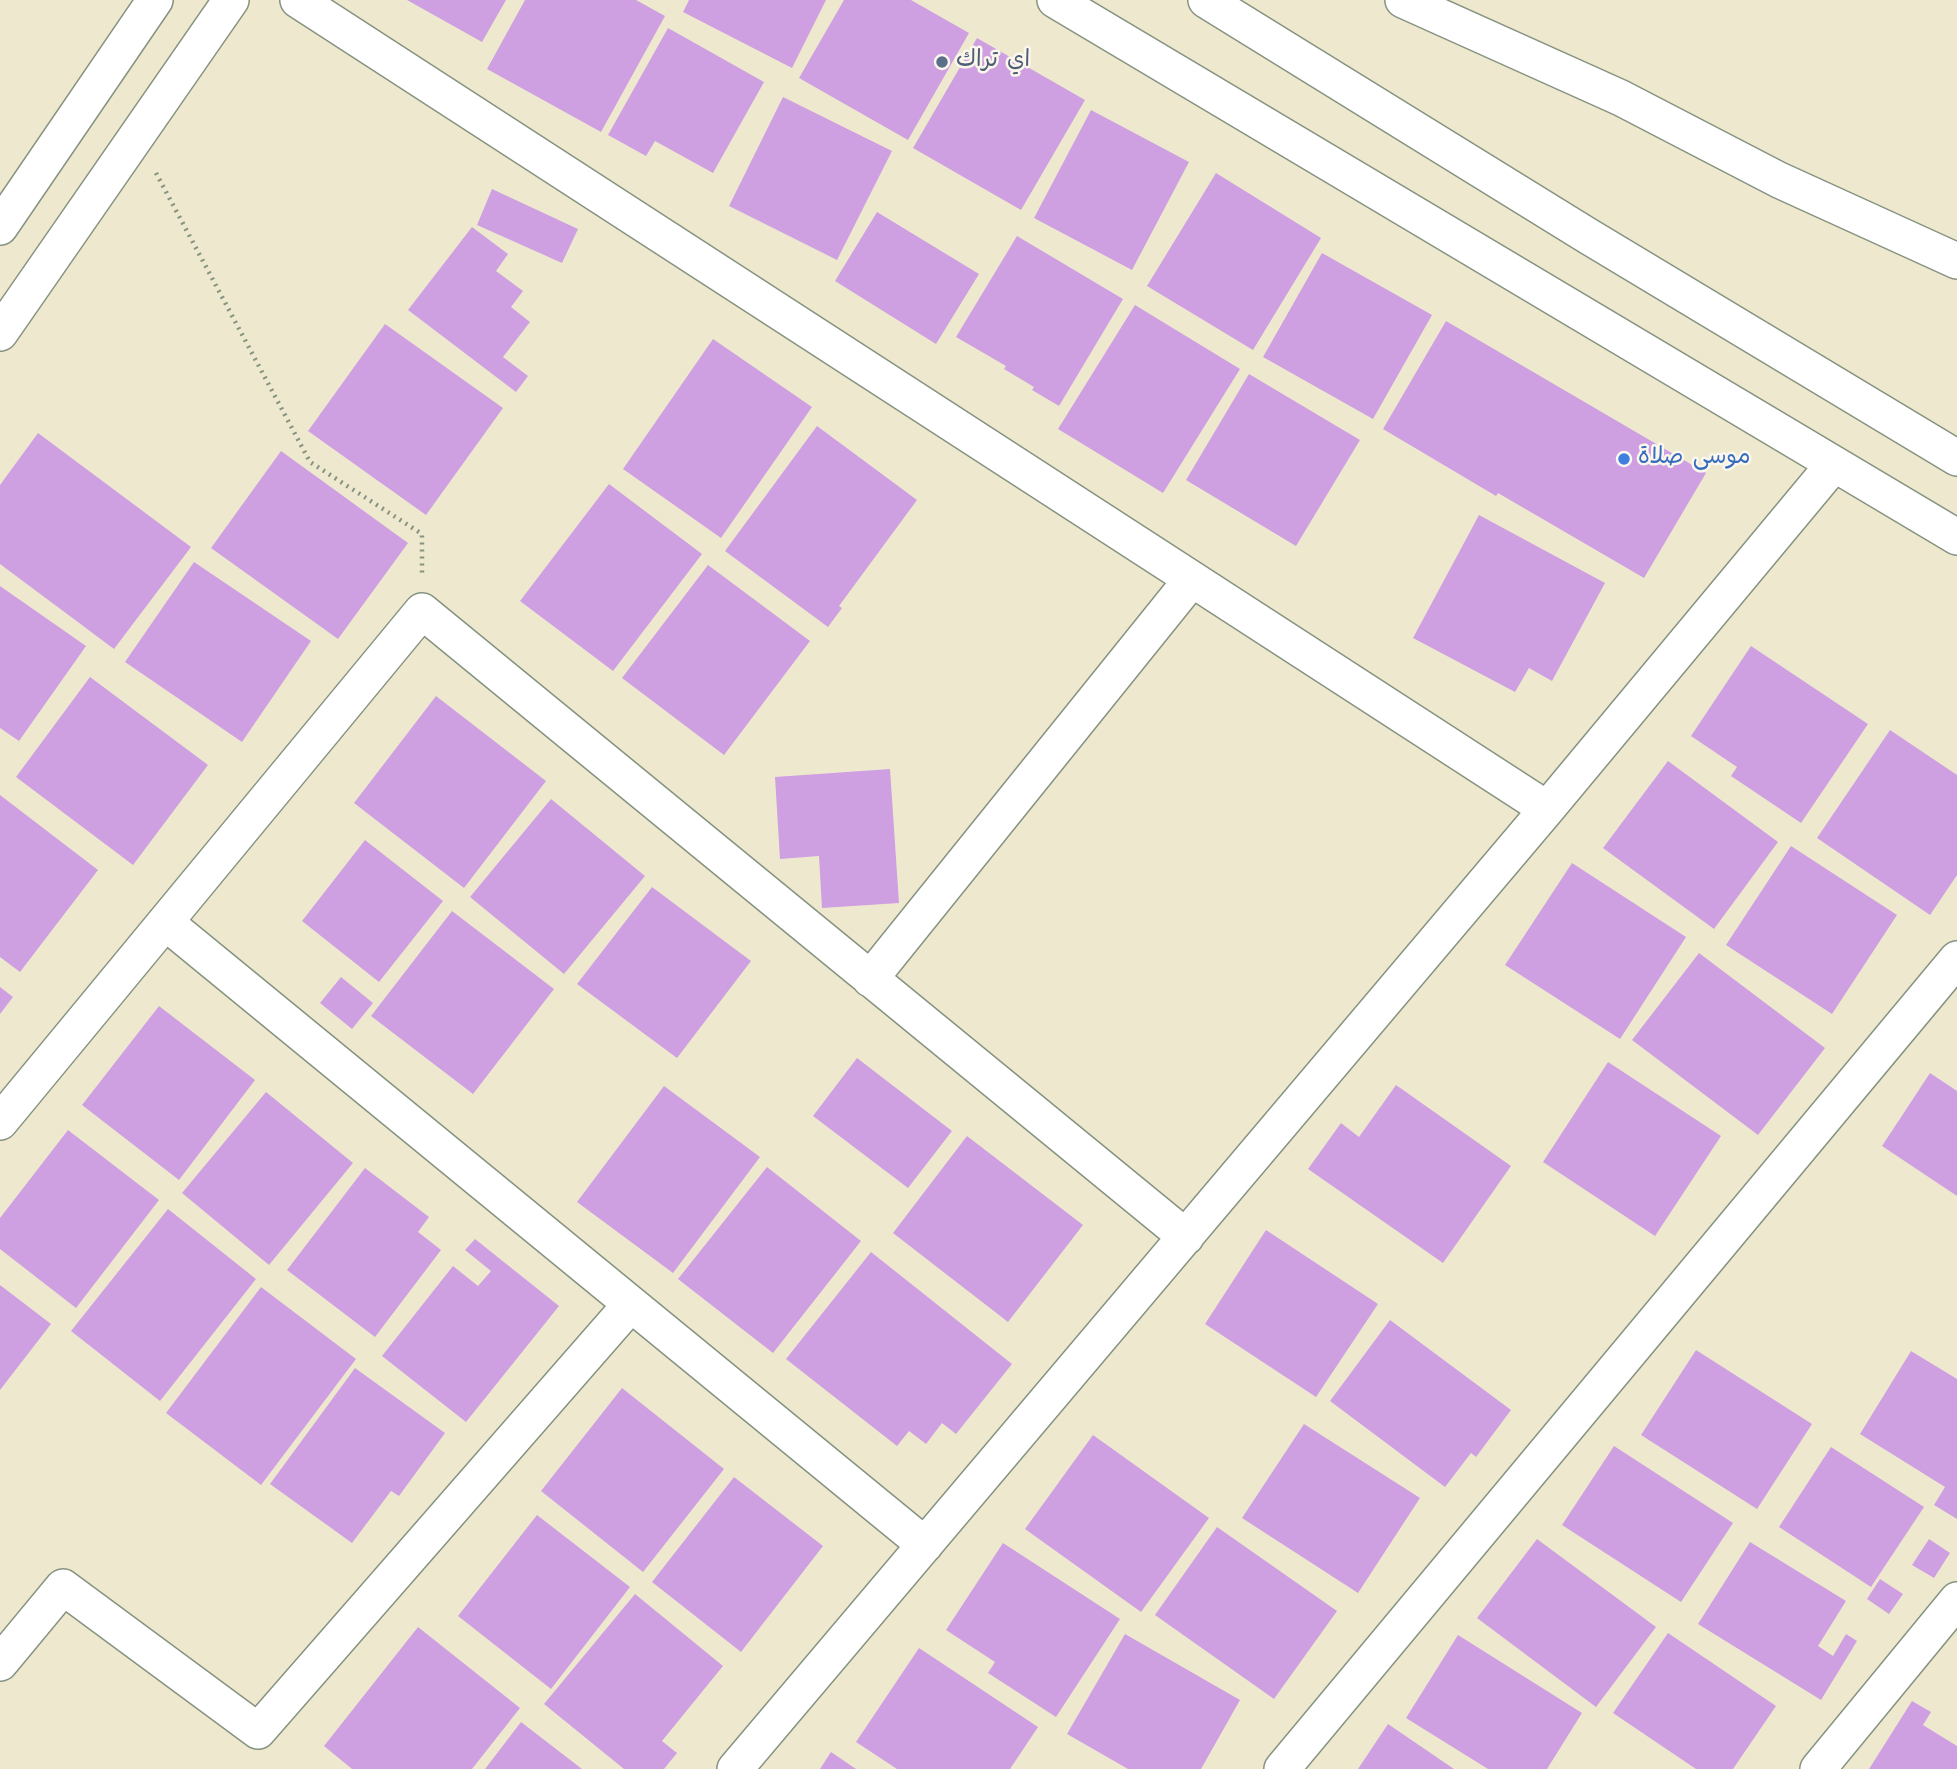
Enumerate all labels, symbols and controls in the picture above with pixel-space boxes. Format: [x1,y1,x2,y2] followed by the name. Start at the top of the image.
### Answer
[956,48,1030,76] place label: اي تراك
[934,54,950,70] marker: اي تراك
[1638,445,1750,473] place label: موسى صلاة
[1616,451,1632,467] marker: موسى صلاة

